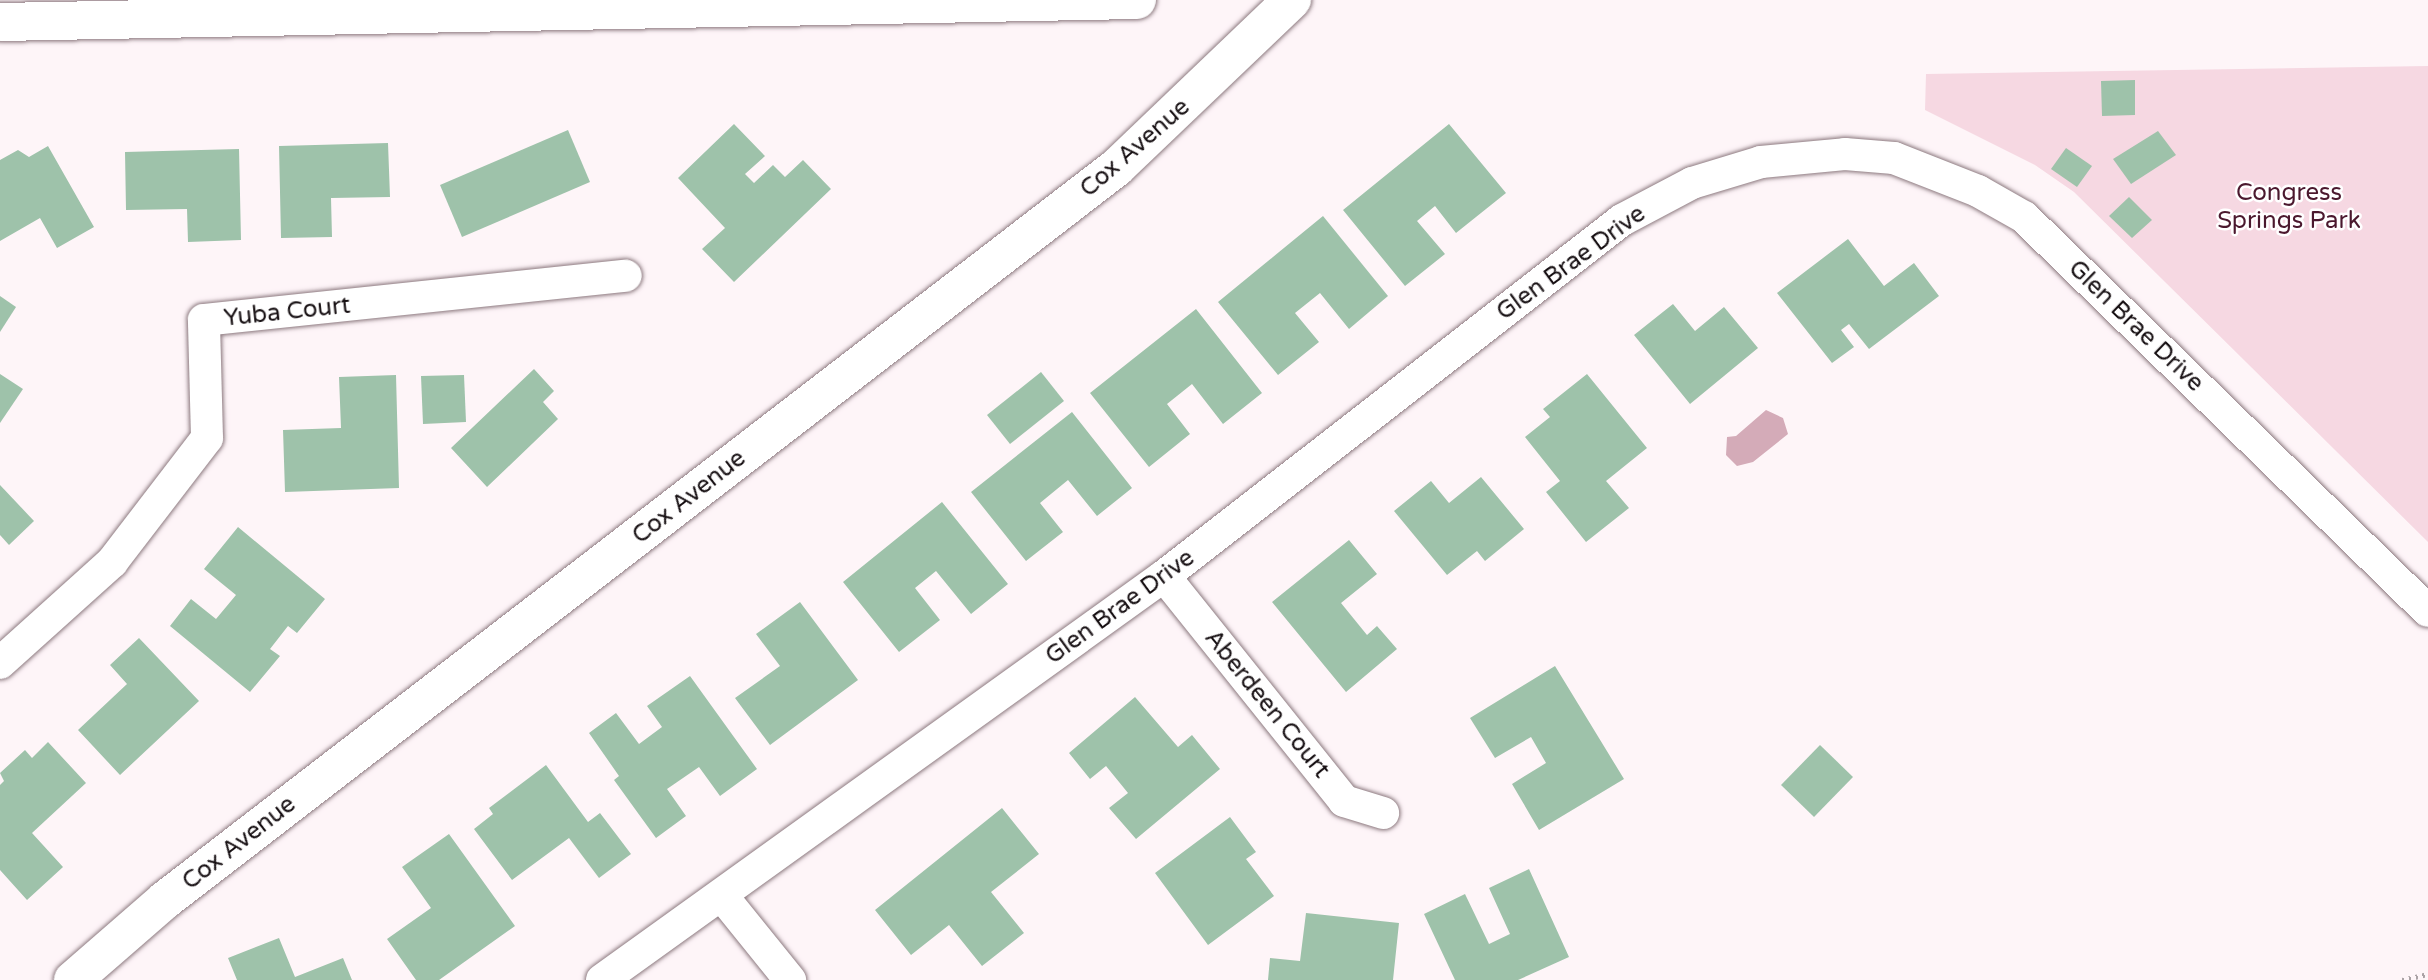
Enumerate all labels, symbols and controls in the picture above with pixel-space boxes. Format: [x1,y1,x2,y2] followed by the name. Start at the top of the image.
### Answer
[1074,93,1196,203] street label: Cox Avenue
[2217,179,2361,235] park label: Congress Springs Park
[1491,199,1651,327] street label: Glen Brae Drive
[2062,254,2210,398] street label: Glen Brae Drive
[222,291,352,333] street label: Yuba Court
[627,444,751,550] street label: Cox Avenue
[1040,543,1200,671] street label: Glen Brae Drive
[1198,624,1336,784] street label: Aberdeen Court
[177,790,301,896] street label: Cox Avenue

